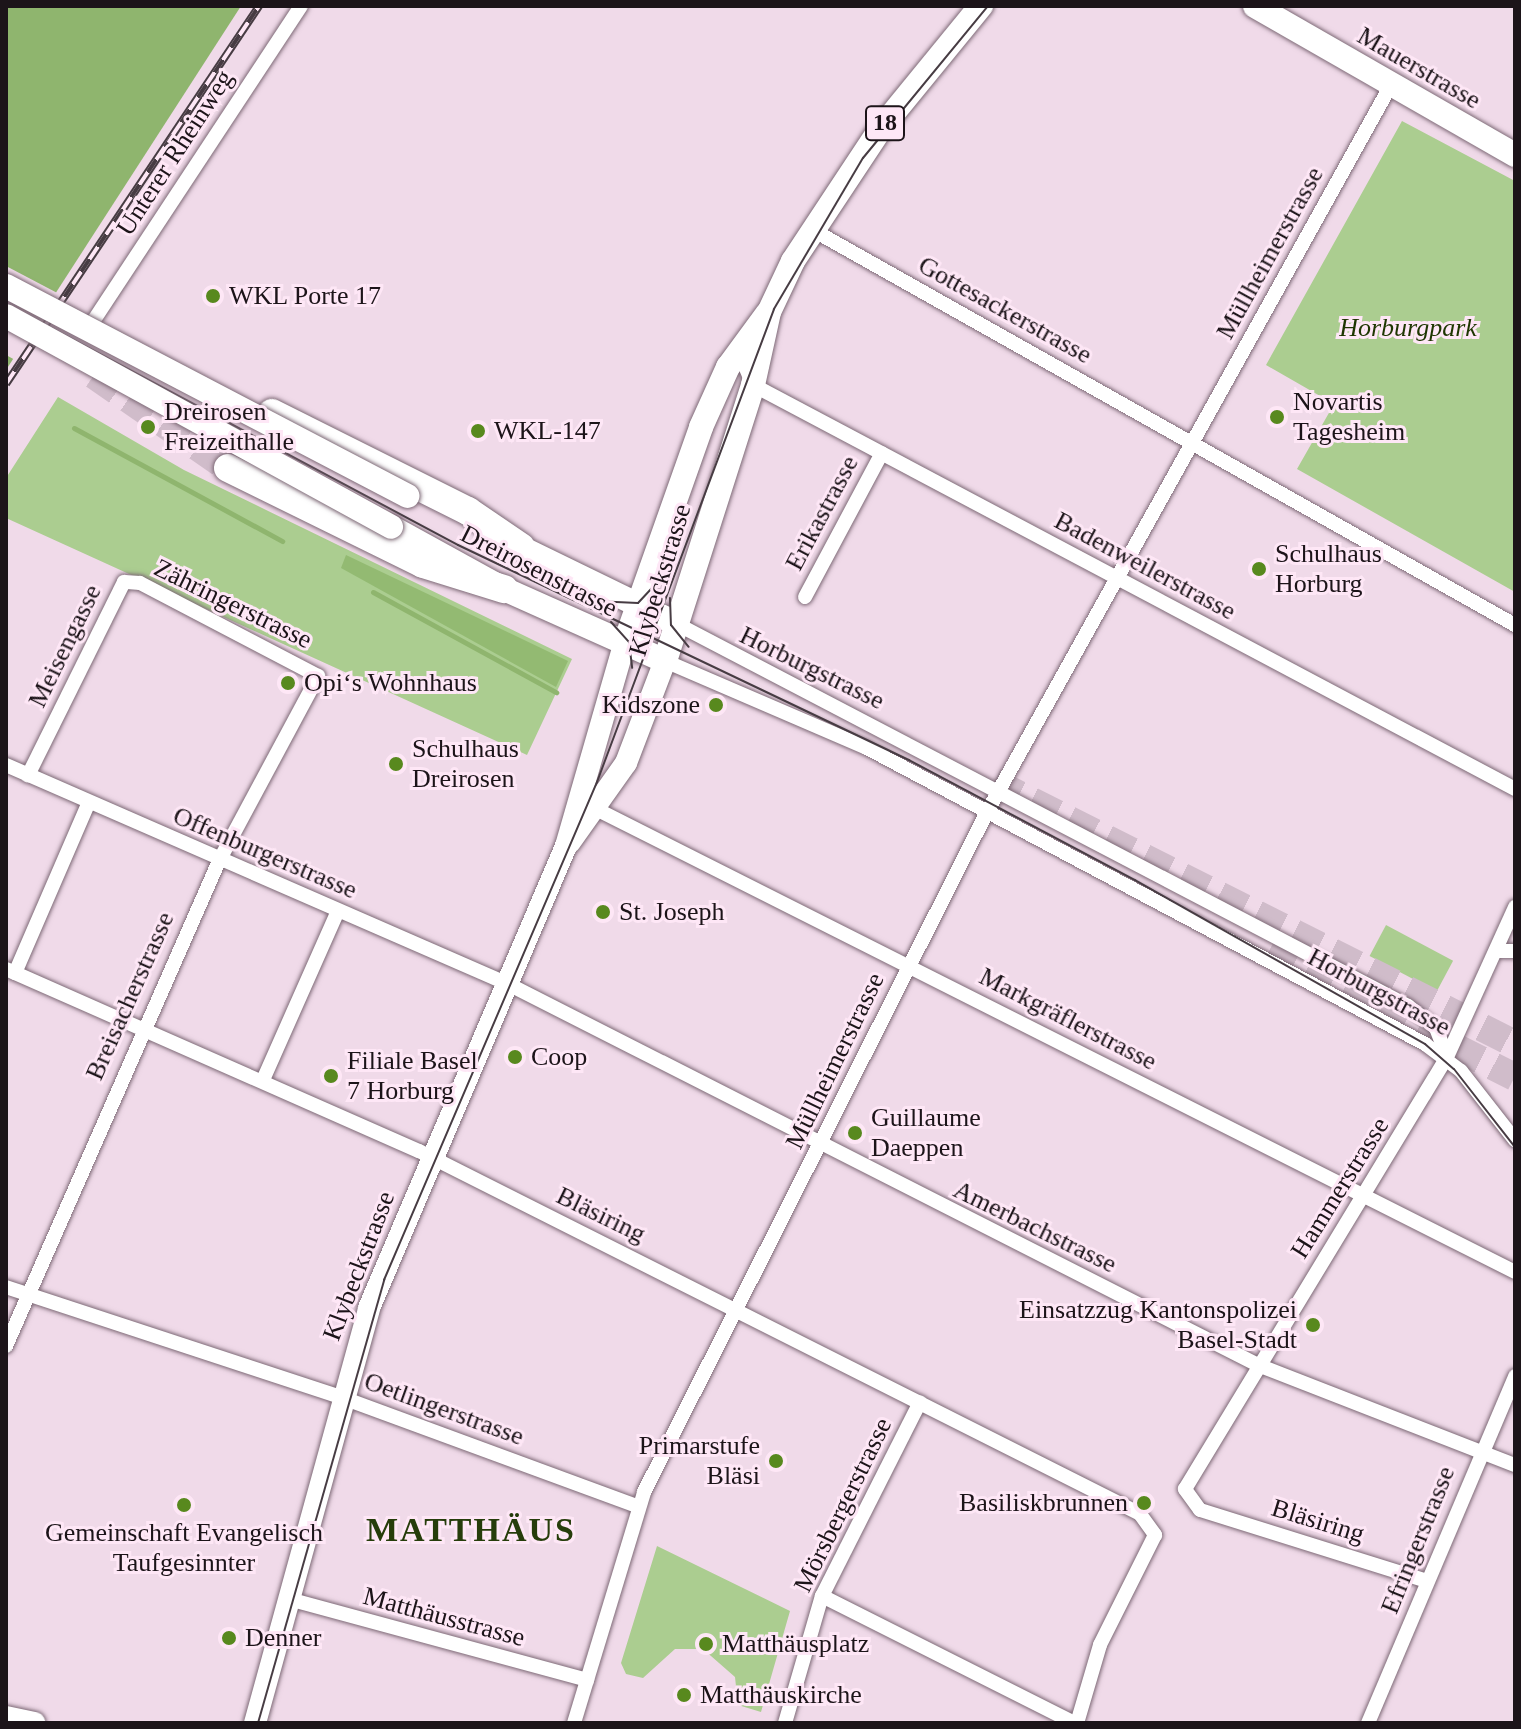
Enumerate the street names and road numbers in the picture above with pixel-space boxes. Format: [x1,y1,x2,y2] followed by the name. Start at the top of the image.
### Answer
[1352,20,1486,116] street label: Mauerstrasse
[110,64,240,242] street label: Unterer Rheinweg
[865,103,905,143] road number: 18
[1210,161,1330,345] street label: Müllheimerstrasse
[913,249,1097,371] street label: Gottesackerstrasse
[779,450,865,576] street label: Erikastrasse
[622,500,698,660] street label: Klybeckstrasse
[1049,505,1241,627] street label: Badenweilerstrasse
[455,518,623,624] street label: Dreirosenstrasse
[149,552,317,656] street label: Zähringerstrasse
[22,579,108,713] street label: Meisengasse
[735,620,889,716] street label: Horburgstrasse
[168,800,362,906] street label: Offenburgerstrasse
[79,907,181,1085] street label: Breisacherstrasse
[1302,941,1456,1043] street label: Horburgstrasse
[974,961,1162,1077] street label: Markgräflerstrasse
[779,968,891,1154] street label: Müllheimerstrasse
[1284,1112,1396,1264] street label: Hammerstrasse
[948,1174,1122,1280] street label: Amerbachstrasse
[551,1180,651,1250] street label: Bläsiring
[316,1187,402,1345] street label: Klybeckstrasse
[360,1366,528,1452] street label: Oetlingerstrasse
[787,1413,899,1597] street label: Mörsbergerstrasse
[1374,1462,1462,1618] street label: Efringerstrasse
[1268,1492,1368,1550] street label: Bläsiring
[360,1580,528,1654] street label: Matthäusstrasse

